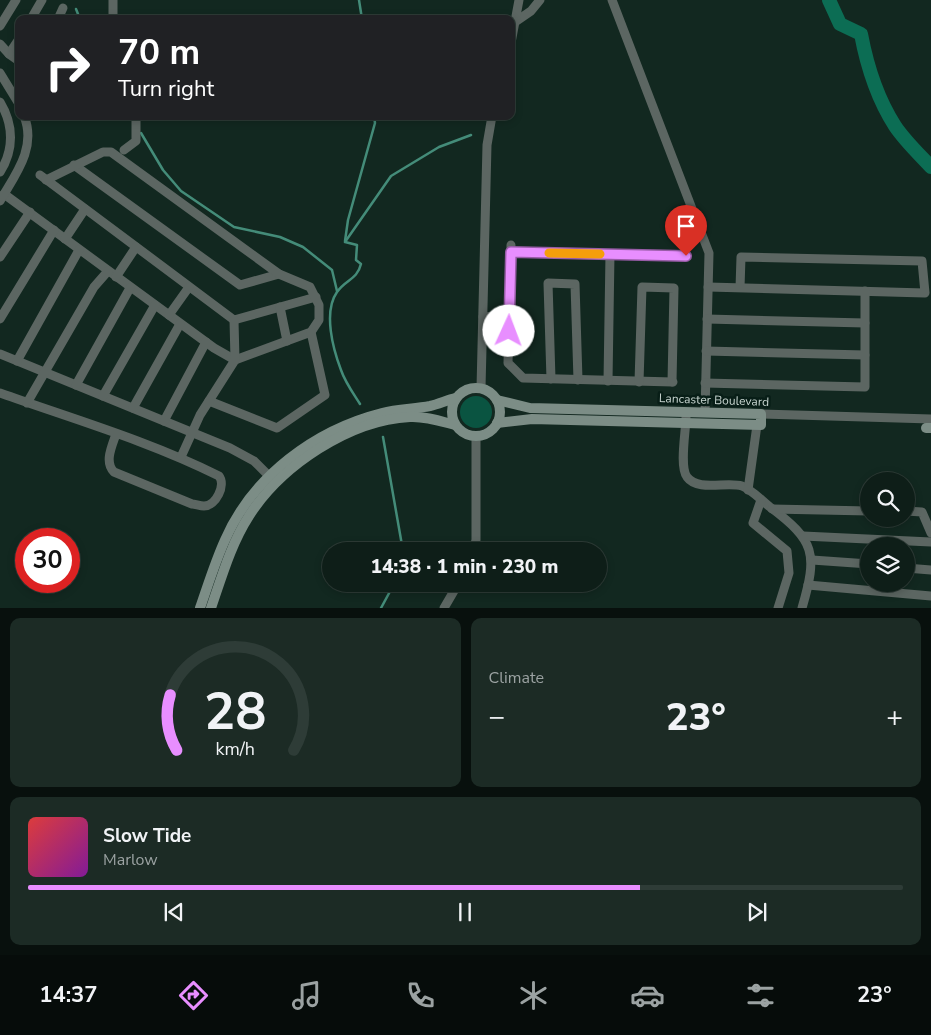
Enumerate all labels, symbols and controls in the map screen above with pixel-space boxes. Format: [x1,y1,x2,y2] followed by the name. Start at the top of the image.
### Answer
[118,29,200,76] text: 70 m
[35,35,100,100] icon: right
[118,74,214,104] text: Turn right
[665,205,707,256] pin
[672,212,700,240] icon: arrive
[482,304,534,356] position arrow
[659,390,769,410] street label: Lancaster Boulevard
[860,472,915,592] map controls
[860,472,915,527] button: search
[15,528,80,593] speed limit sign: 30
[860,537,915,592] button: layers
[371,554,558,580] text: 14:38 · 1 min · 230 m
[489,667,544,689] text: Climate
[204,676,266,747] text: 28
[666,692,726,743] text: 23°
[489,698,505,736] text: −
[886,698,903,736] text: +
[216,737,255,761] text: km/h
[103,823,191,849] text: Slow Tide
[103,849,158,871] text: Marlow
[160,898,188,926] icon: previous
[451,898,479,926] icon: pause
[743,898,771,926] icon: next
[176,978,211,1013] icon: directions
[289,978,324,1013] icon: music
[403,978,438,1013] icon: phone
[516,978,551,1013] icon: climate
[630,978,665,1013] icon: car
[743,978,778,1013] icon: filters
[39,980,98,1010] text: 14:37
[857,980,892,1010] text: 23°

